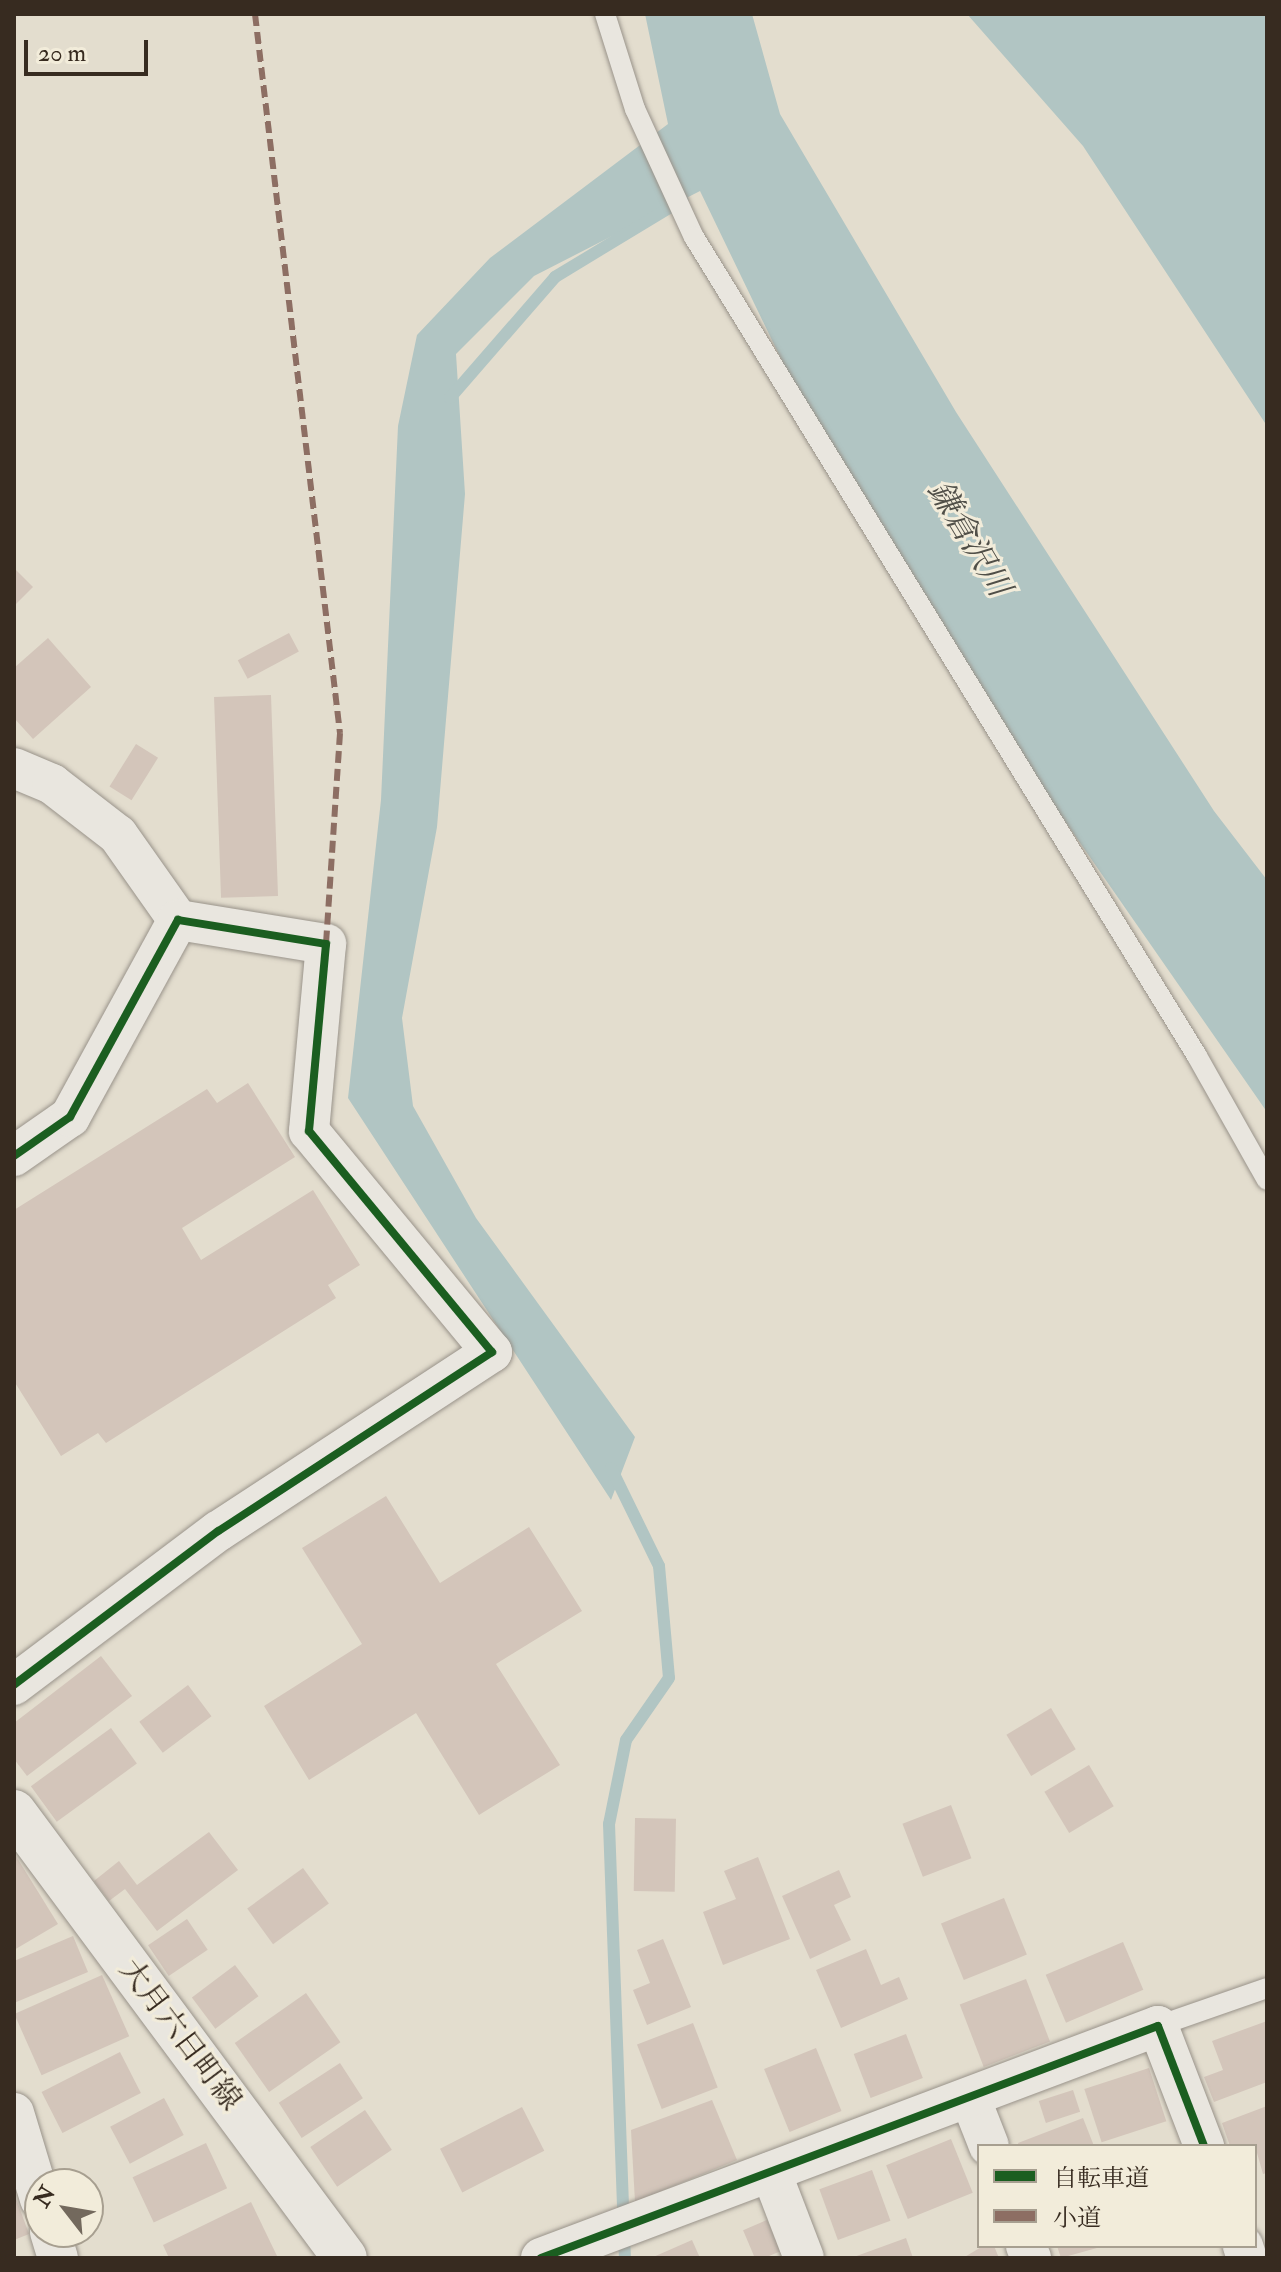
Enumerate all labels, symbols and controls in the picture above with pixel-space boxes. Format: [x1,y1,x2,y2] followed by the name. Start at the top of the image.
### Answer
[28,24,152,74] scale bar
[38,38,86,69] text: 20 m
[920,474,1018,604] water label: 鎌倉沢川
[111,1952,249,2118] street label: 大月六日町線
[977,2144,1257,2248] legend
[1053,2163,1149,2194] text: 自転車道
[24,2168,104,2248] north arrow
[28,2181,62,2212] text: N
[1053,2203,1101,2234] text: 小道

